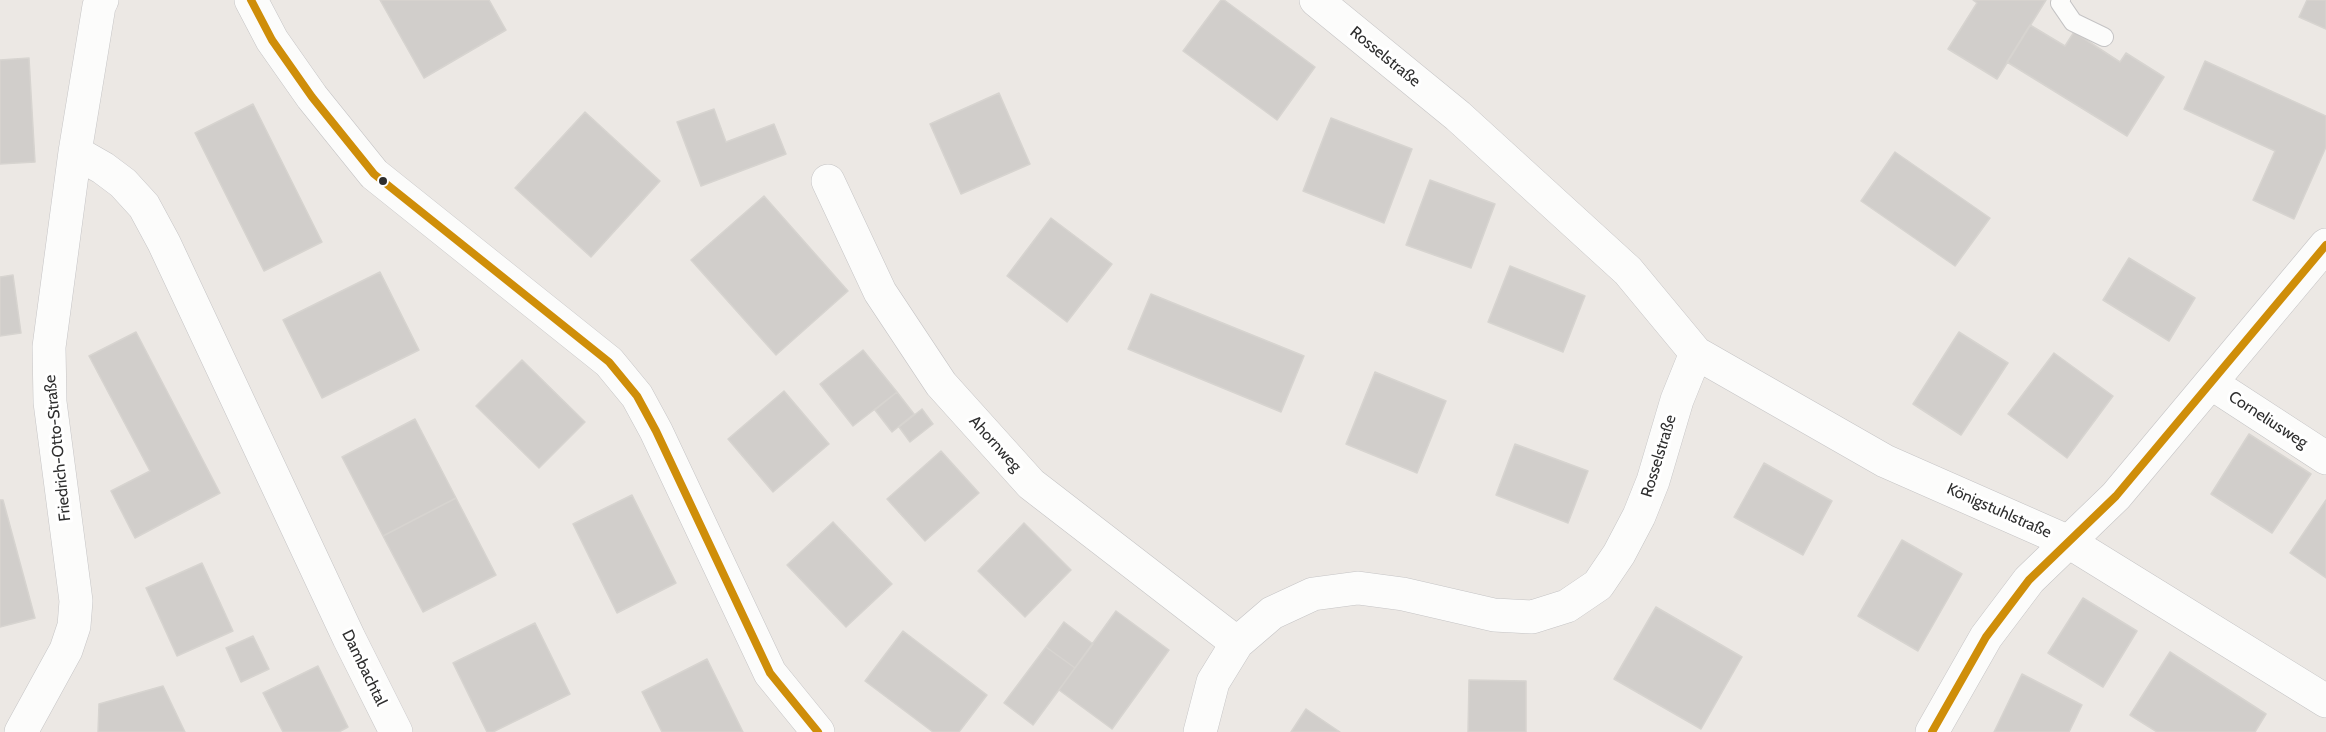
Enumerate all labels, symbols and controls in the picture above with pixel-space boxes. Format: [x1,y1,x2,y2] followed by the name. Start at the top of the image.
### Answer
[1346,23,1424,91] street label: Rosselstraße
[377,175,389,187] unlabelled marker
[41,374,75,522] street label: Friedrich-Otto-Straße
[2225,387,2311,453] street label: Corneliusweg
[965,412,1025,476] street label: Ahornweg
[1637,412,1681,500] street label: Rosselstraße
[1944,479,2054,543] street label: Königstuhlstraße
[337,627,391,709] street label: Dambachtal

